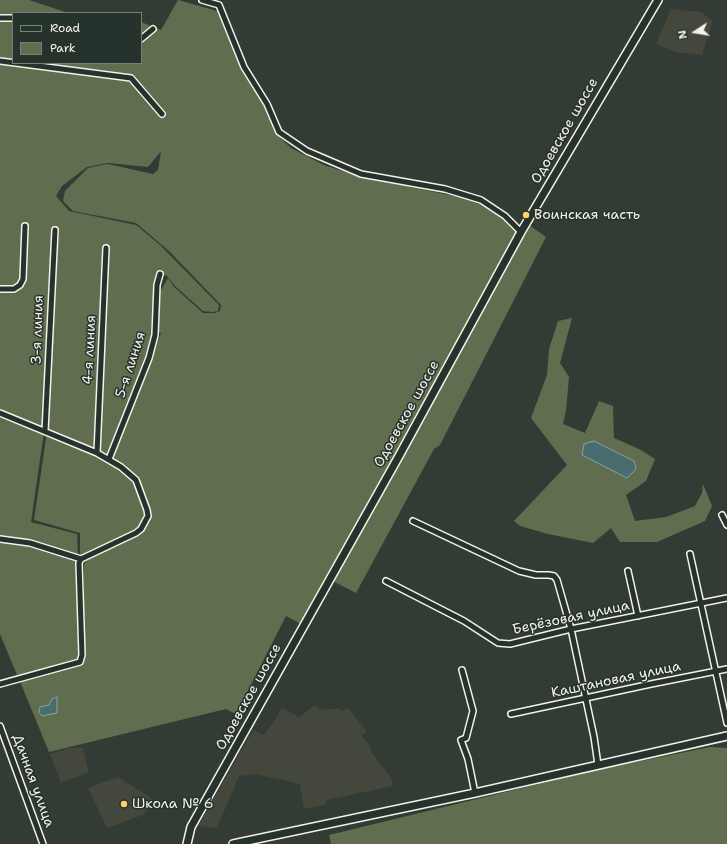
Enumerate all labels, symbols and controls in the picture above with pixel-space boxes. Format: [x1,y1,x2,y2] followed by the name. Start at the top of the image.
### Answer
[12,12,142,64] legend
[675,12,715,52] north arrow
[50,20,80,36] text: Road
[675,29,691,40] text: N
[50,40,76,56] text: Park
[528,75,602,187] street label: Одоевское шоссе
[534,207,640,223] place label: Воинская часть
[521,210,531,220] marker: Воинская часть
[28,295,48,365] street label: 3-я линия
[80,315,100,385] street label: 4-я линия
[112,330,150,400] street label: 5-я линия
[371,358,443,470] street label: Одоевское шоссе
[511,597,631,639] street label: Берёзовая улица
[213,641,285,753] street label: Одоевское шоссе
[550,658,682,702] street label: Каштановая улица
[8,732,58,830] street label: Дачная улица
[132,796,214,812] place label: Школа № 6
[119,799,129,809] marker: Школа № 6

